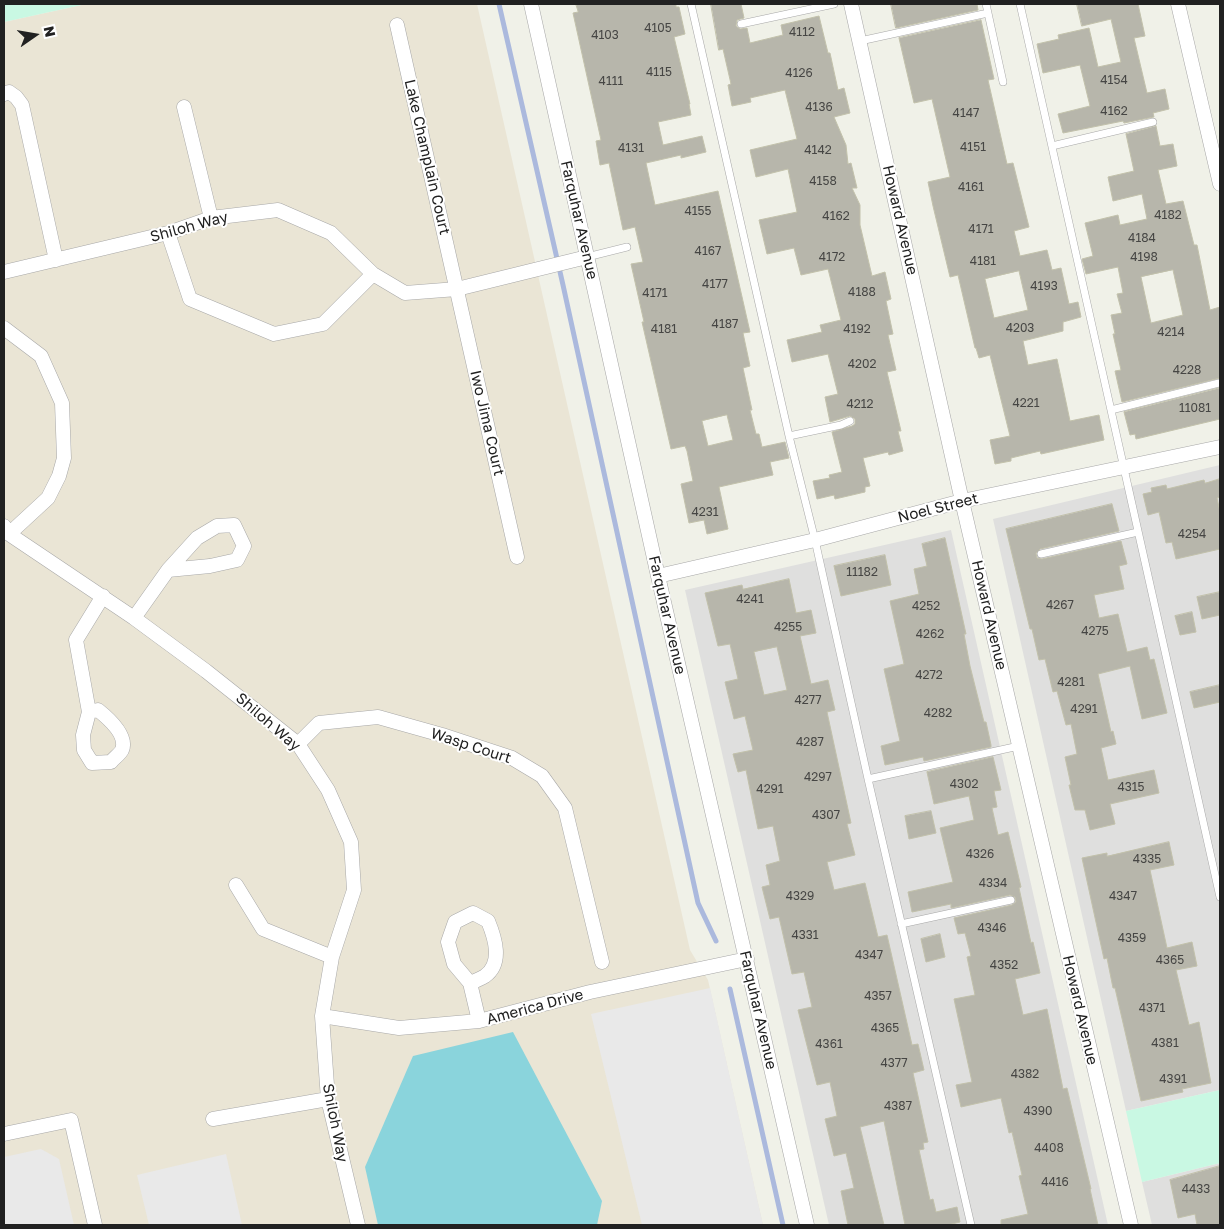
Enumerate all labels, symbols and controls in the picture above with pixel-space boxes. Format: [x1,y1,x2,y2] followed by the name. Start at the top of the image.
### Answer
[10,10,60,60] north arrow
[644,21,672,35] house number: 4105
[41,24,60,39] text: N
[789,25,815,39] house number: 4112
[591,28,619,42] house number: 4103
[646,65,672,79] house number: 4115
[785,66,813,80] house number: 4126
[1100,73,1128,87] house number: 4154
[599,74,623,88] house number: 4111
[400,78,454,236] street label: Lake Champlain Court
[805,100,833,114] house number: 4136
[1100,104,1128,118] house number: 4162
[953,106,979,120] house number: 4147
[960,140,986,154] house number: 4151
[618,141,644,155] house number: 4131
[804,143,832,157] house number: 4142
[557,159,601,281] street label: Farquhar Avenue
[879,163,921,277] street label: Howard Avenue
[809,174,837,188] house number: 4158
[958,180,984,194] house number: 4161
[684,204,712,218] house number: 4155
[148,208,230,246] street label: Shiloh Way
[1154,208,1182,222] house number: 4182
[822,209,850,223] house number: 4162
[968,222,994,236] house number: 4171
[1128,231,1156,245] house number: 4184
[695,244,721,258] house number: 4167
[819,250,845,264] house number: 4172
[1130,250,1158,264] house number: 4198
[970,254,996,268] house number: 4181
[702,277,728,291] house number: 4177
[1030,279,1058,293] house number: 4193
[848,285,876,299] house number: 4188
[642,286,668,300] house number: 4171
[712,317,738,331] house number: 4187
[1006,321,1034,335] house number: 4203
[651,322,677,336] house number: 4181
[843,322,871,336] house number: 4192
[1157,325,1185,339] house number: 4214
[848,357,876,371] house number: 4202
[1173,363,1201,377] house number: 4228
[466,368,508,478] street label: Iwo Jima Court
[1012,396,1040,410] house number: 4221
[846,397,874,411] house number: 4212
[1179,401,1211,415] house number: 11081
[896,489,980,527] street label: Noel Street
[691,505,719,519] house number: 4231
[1178,527,1206,541] house number: 4254
[645,554,689,676] street label: Farquhar Avenue
[968,558,1010,672] street label: Howard Avenue
[846,565,878,579] house number: 11182
[736,592,764,606] house number: 4241
[1046,598,1074,612] house number: 4267
[912,599,940,613] house number: 4252
[774,620,802,634] house number: 4255
[1081,624,1109,638] house number: 4275
[916,627,944,641] house number: 4262
[915,668,943,682] house number: 4272
[1057,675,1085,689] house number: 4281
[232,689,304,755] street label: Shiloh Way
[795,693,821,707] house number: 4277
[1070,702,1098,716] house number: 4291
[924,706,952,720] house number: 4282
[428,725,514,767] street label: Wasp Court
[796,735,824,749] house number: 4287
[804,770,832,784] house number: 4297
[950,777,978,791] house number: 4302
[1117,780,1145,794] house number: 4315
[756,782,784,796] house number: 4291
[812,808,840,822] house number: 4307
[966,847,994,861] house number: 4326
[1133,852,1161,866] house number: 4335
[979,876,1007,890] house number: 4334
[786,889,814,903] house number: 4329
[1109,889,1137,903] house number: 4347
[978,921,1006,935] house number: 4346
[791,928,819,942] house number: 4331
[1118,931,1146,945] house number: 4359
[855,948,883,962] house number: 4347
[736,949,780,1071] street label: Farquhar Avenue
[1059,953,1101,1067] street label: Howard Avenue
[1156,953,1184,967] house number: 4365
[990,958,1018,972] house number: 4352
[485,985,585,1029] street label: America Drive
[864,989,892,1003] house number: 4357
[1139,1001,1165,1015] house number: 4371
[871,1021,899,1035] house number: 4365
[1151,1036,1179,1050] house number: 4381
[815,1037,843,1051] house number: 4361
[880,1056,908,1070] house number: 4377
[1011,1067,1039,1081] house number: 4382
[1159,1072,1187,1086] house number: 4391
[319,1082,351,1164] street label: Shiloh Way
[884,1099,912,1113] house number: 4387
[1023,1104,1053,1118] house number: 4390
[1034,1141,1064,1155] house number: 4408
[1041,1175,1069,1189] house number: 4416
[1182,1182,1210,1196] house number: 4433

